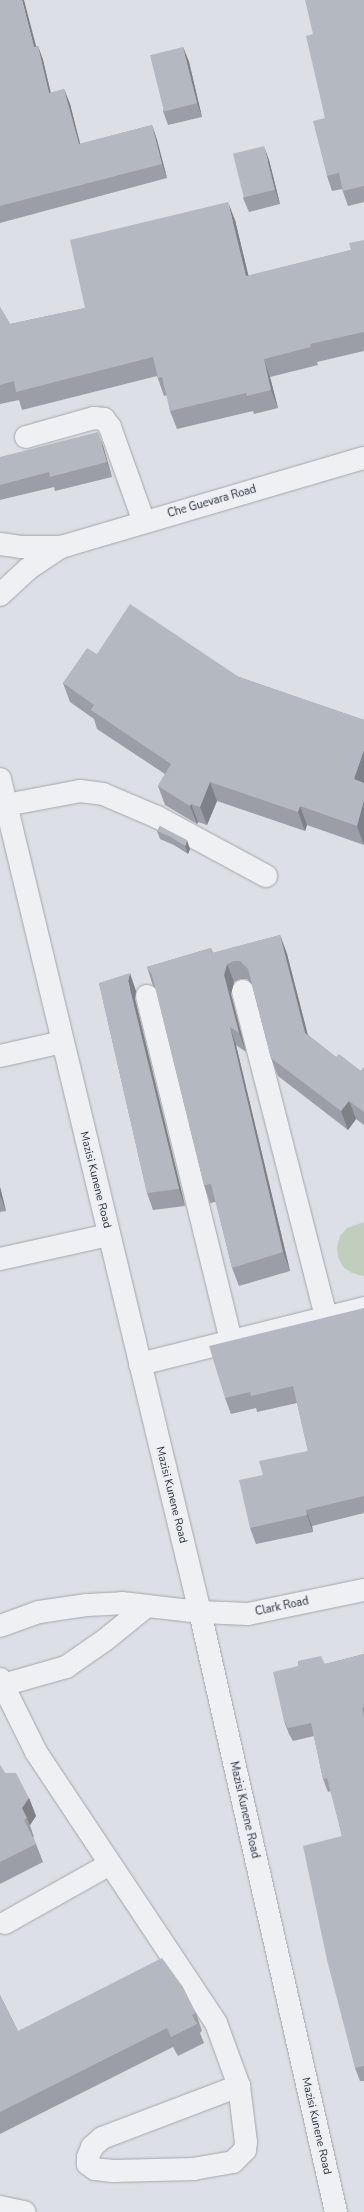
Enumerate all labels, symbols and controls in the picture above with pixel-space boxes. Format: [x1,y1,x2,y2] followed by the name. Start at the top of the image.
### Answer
[166,483,258,521] street label: Che Guevara Road
[77,1130,113,1230] street label: Mazisi Kunene Road
[153,1445,189,1545] street label: Mazisi Kunene Road
[254,1595,310,1619] street label: Clark Road
[226,1760,262,1860] street label: Mazisi Kunene Road
[298,2076,334,2176] street label: Mazisi Kunene Road

